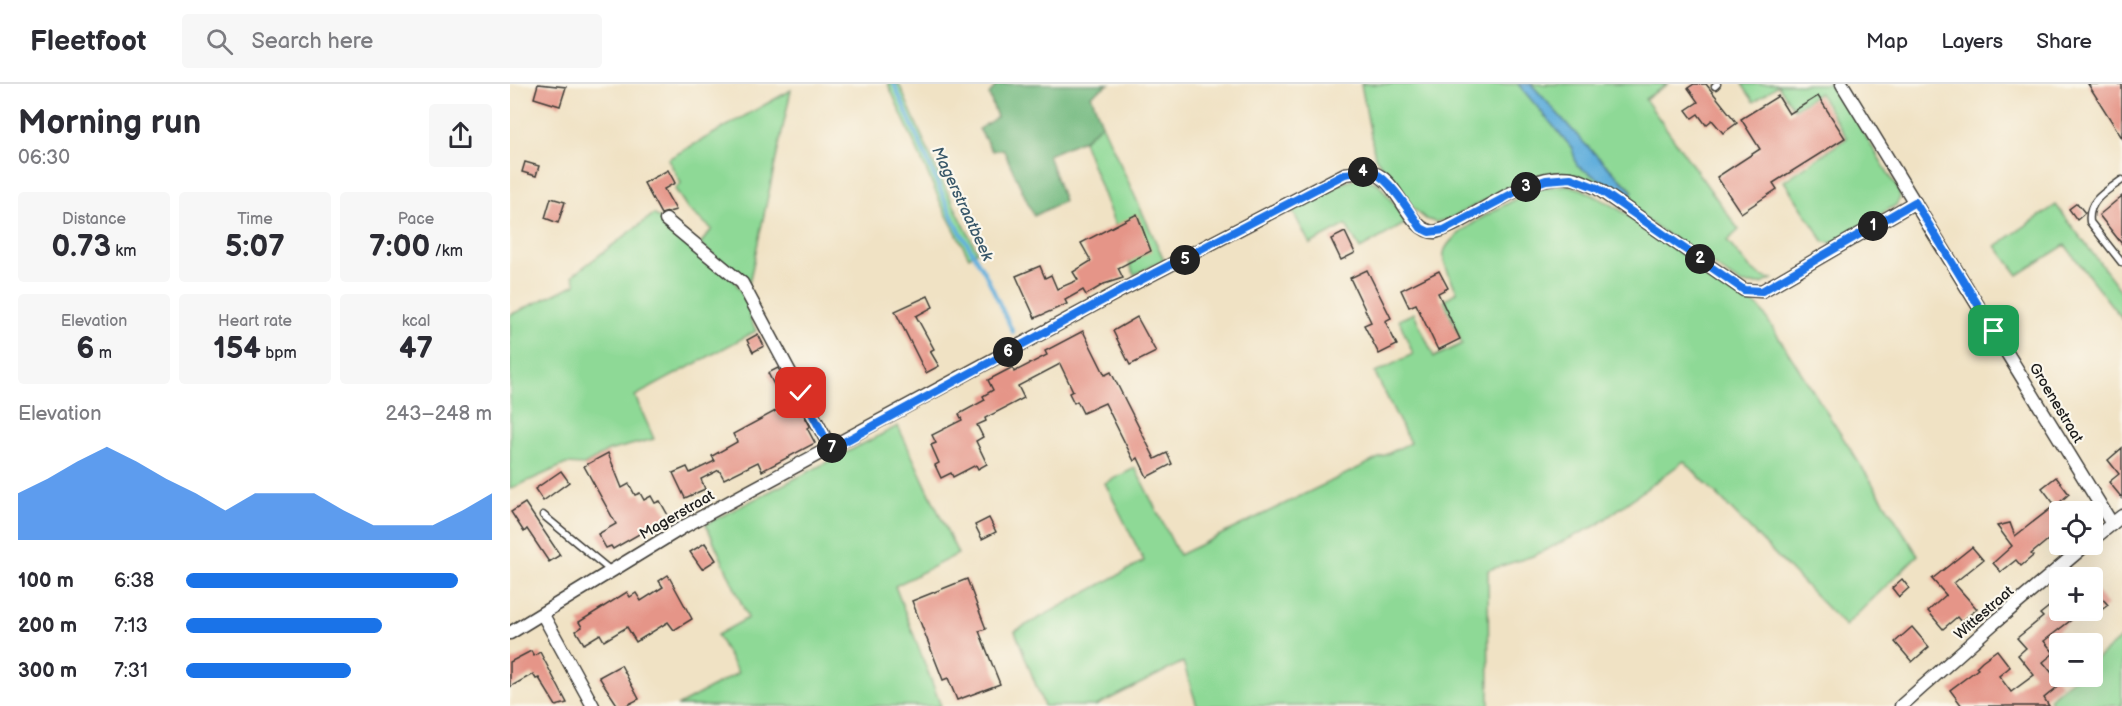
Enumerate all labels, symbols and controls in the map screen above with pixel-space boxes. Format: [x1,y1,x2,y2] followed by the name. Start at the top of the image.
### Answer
[182,14,602,68] search box
[30,25,146,58] text: Fleetfoot
[203,25,236,58] icon: search
[251,28,373,55] text: Search here
[1866,29,1908,54] text: Map
[1941,29,2003,54] text: Layers
[2036,29,2092,54] text: Share
[18,103,201,143] text: Morning run
[429,104,492,167] button: share
[927,144,997,265] water label: Magerstraatbeek
[18,146,70,170] text: 06:30
[1348,157,1378,187] pin: 4
[1358,162,1368,181] text: 4
[1511,172,1541,202] pin: 3
[1521,177,1531,196] text: 3
[62,210,126,229] text: Distance
[237,210,273,229] text: Time
[398,210,434,229] text: Pace
[1858,211,1888,241] pin: 1
[1870,216,1876,235] text: 1
[52,229,111,265] text: 0.73
[225,229,285,265] text: 5:07
[369,229,430,265] text: 7:00
[111,242,136,261] text: km
[430,242,463,261] text: /km
[1685,244,1715,274] pin: 2
[1170,245,1200,275] pin: 5
[1695,249,1705,268] text: 2
[1180,250,1190,269] text: 5
[1968,305,2019,356] pin
[61,312,127,331] text: Elevation
[218,312,292,331] text: Heart rate
[402,312,430,331] text: kcal
[1977,314,2010,347] icon: arrive
[76,331,94,367] text: 6
[213,331,261,367] text: 154
[399,331,433,367] text: 47
[993,337,1023,367] pin: 6
[1003,342,1013,361] text: 6
[94,344,112,363] text: m
[261,344,297,363] text: bpm
[2025,360,2087,447] street label: Groenestraat
[775,367,826,418] pin
[784,376,817,409] icon: check
[18,402,101,426] text: Elevation
[386,402,492,426] text: 243–248 m
[817,433,847,463] pin: 7
[828,438,836,457] text: 7
[636,486,718,544] street label: Magerstraat
[2049,501,2103,687] map controls
[2049,501,2103,555] button: locate
[2049,567,2103,621] button: +
[18,569,74,593] text: 100 m
[114,569,154,593] text: 6:38
[1950,582,2018,644] street label: Wittestraat
[18,614,77,638] text: 200 m
[114,614,148,638] text: 7:13
[2049,633,2103,687] button: −
[18,659,77,683] text: 300 m
[114,659,148,683] text: 7:31

